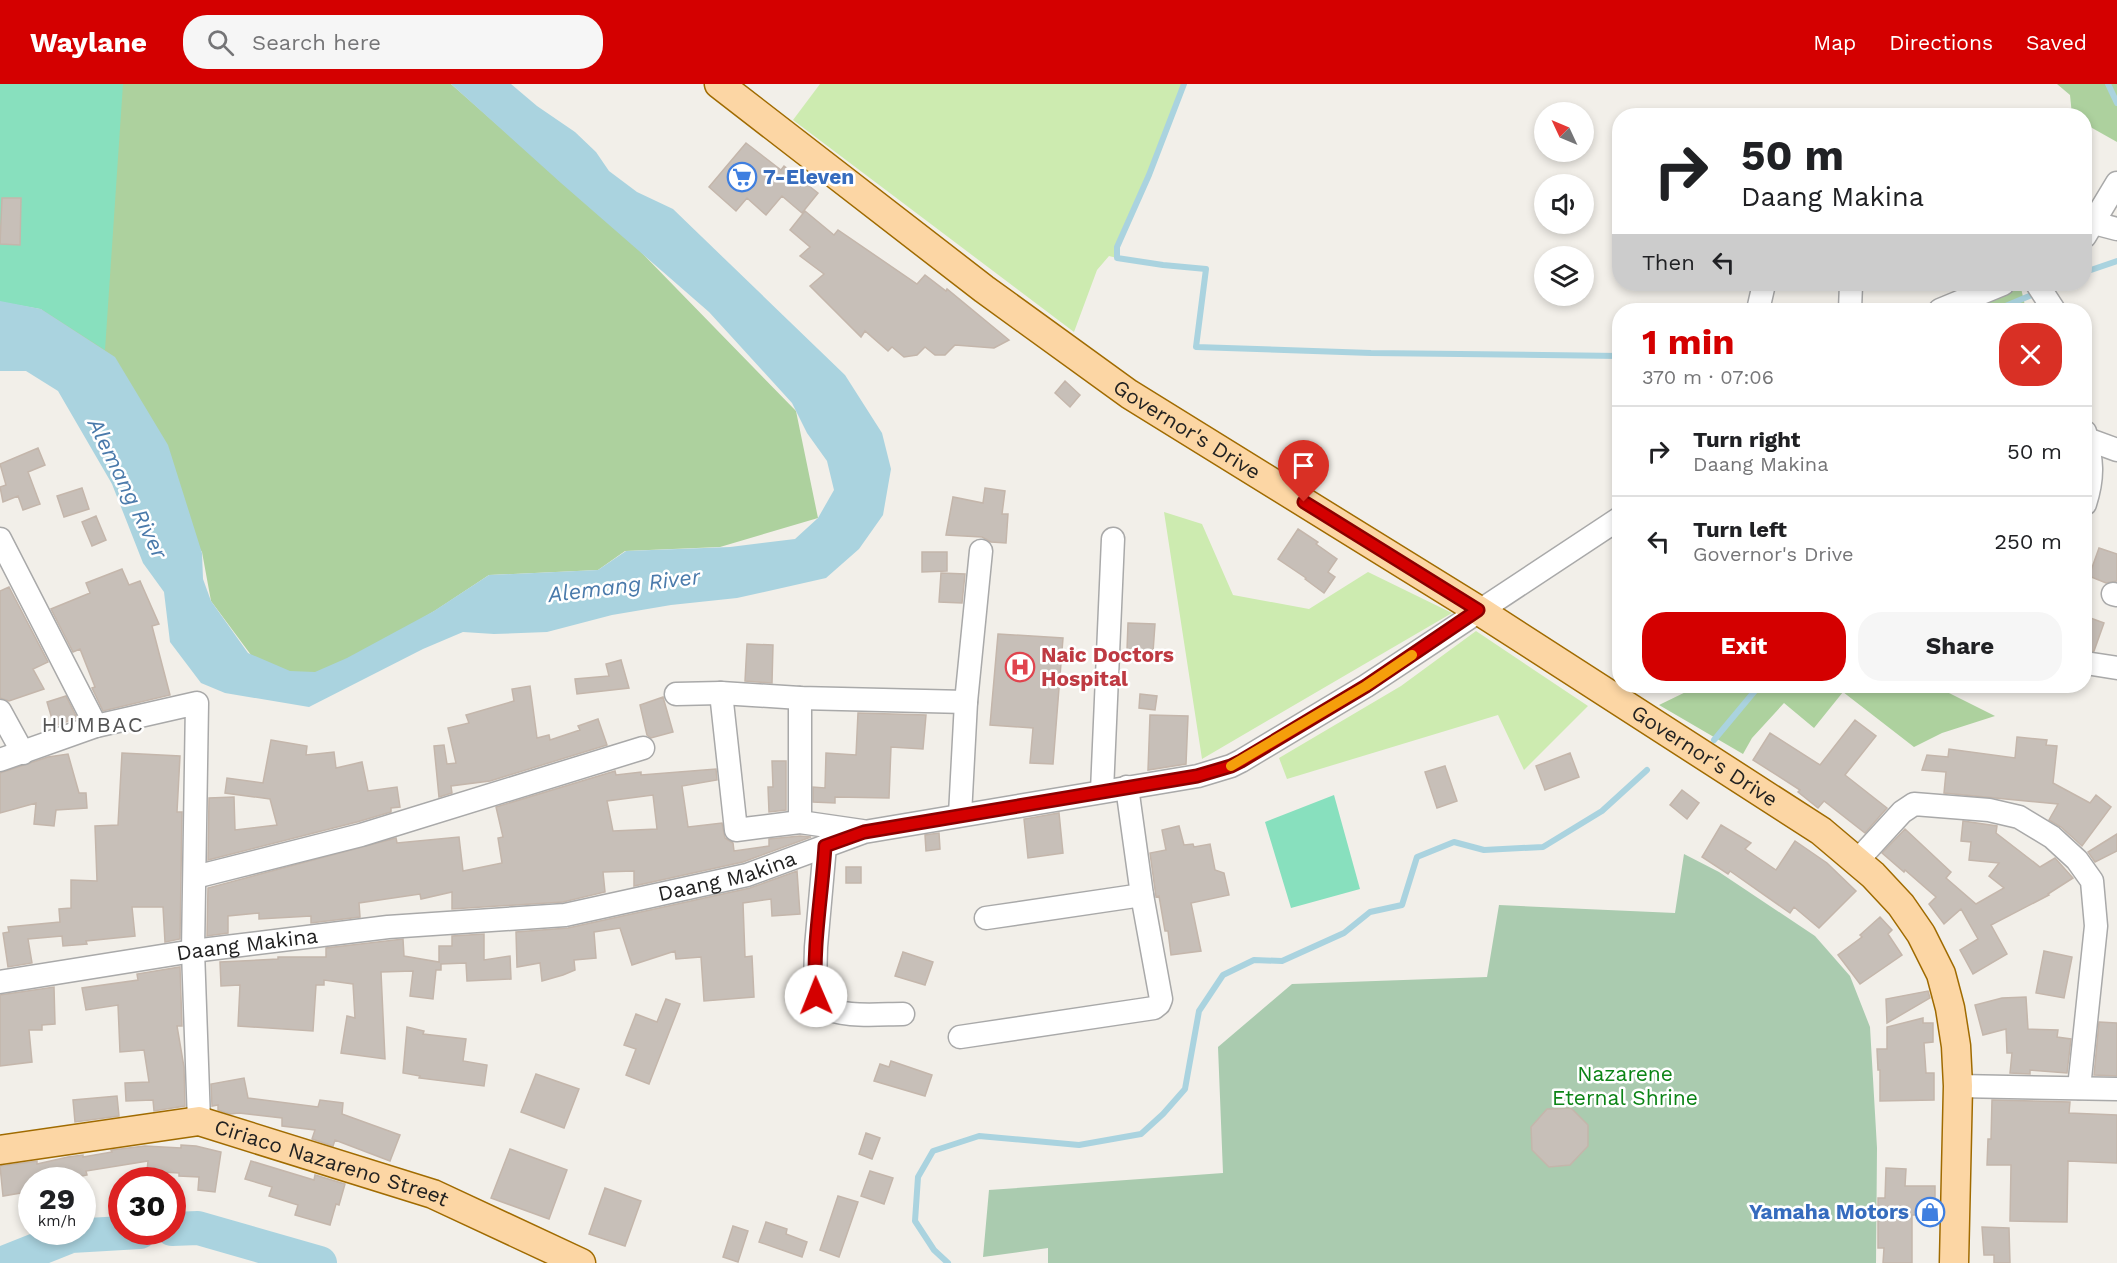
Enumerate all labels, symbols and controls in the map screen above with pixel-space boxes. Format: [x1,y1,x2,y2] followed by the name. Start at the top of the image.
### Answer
[183,15,603,69] search box
[30,26,147,59] text: Waylane
[204,26,237,59] icon: search
[252,30,381,55] text: Search here
[1813,30,1856,55] text: Map
[1889,30,1993,55] text: Directions
[2026,30,2087,55] text: Saved
[1534,102,1594,162] north arrow
[1534,102,1594,306] map controls
[1741,131,1844,180] text: 50 m
[1642,132,1720,210] icon: right
[726,161,758,193] supermarket icon: 7-Eleven
[763,164,854,189] place label: 7-Eleven
[1534,174,1594,234] button: sound
[1741,181,1924,213] text: Daang Makina
[1534,246,1594,306] button: layers
[1707,246,1740,279] icon: left
[1642,250,1695,275] text: Then
[1642,321,1734,363] text: 1 min
[1999,323,2062,386] button: close
[1642,365,1774,389] text: 370 m · 07:06
[1109,374,1265,484] street label: Governor's Drive
[82,413,173,564] water label: Alemang River
[1693,427,1800,452] text: Turn right
[1642,435,1675,468] icon: right
[2007,439,2062,464] text: 50 m
[1278,440,1329,502] pin
[1287,449,1320,482] icon: arrive
[1693,452,1829,476] text: Daang Makina
[1693,517,1787,542] text: Turn left
[1642,525,1675,558] icon: left
[1994,529,2062,554] text: 250 m
[1693,542,1854,566] text: Governor's Drive
[545,564,703,607] water label: Alemang River
[1642,612,1846,681] button: Exit
[1858,612,2062,681] button: Share
[1041,642,1174,691] place label: Naic Doctors Hospital
[1004,651,1036,683] hospital icon: Naic Doctors Hospital
[1627,699,1783,812] street label: Governor's Drive
[42,712,144,737] district label: HUMBAC
[655,845,800,906] street label: Daang Makina
[174,923,319,965] street label: Daang Makina
[784,964,848,1028] position arrow
[1552,1061,1698,1110] park label: Nazarene Eternal Shrine
[211,1114,453,1212] street label: Ciriaco Nazareno Street
[108,1167,186,1245] speed limit sign: 30
[39,1181,75,1216] text: 29
[1914,1196,1946,1228] shop icon: Yamaha Motors
[1749,1199,1909,1224] place label: Yamaha Motors
[38,1212,76,1230] text: km/h

